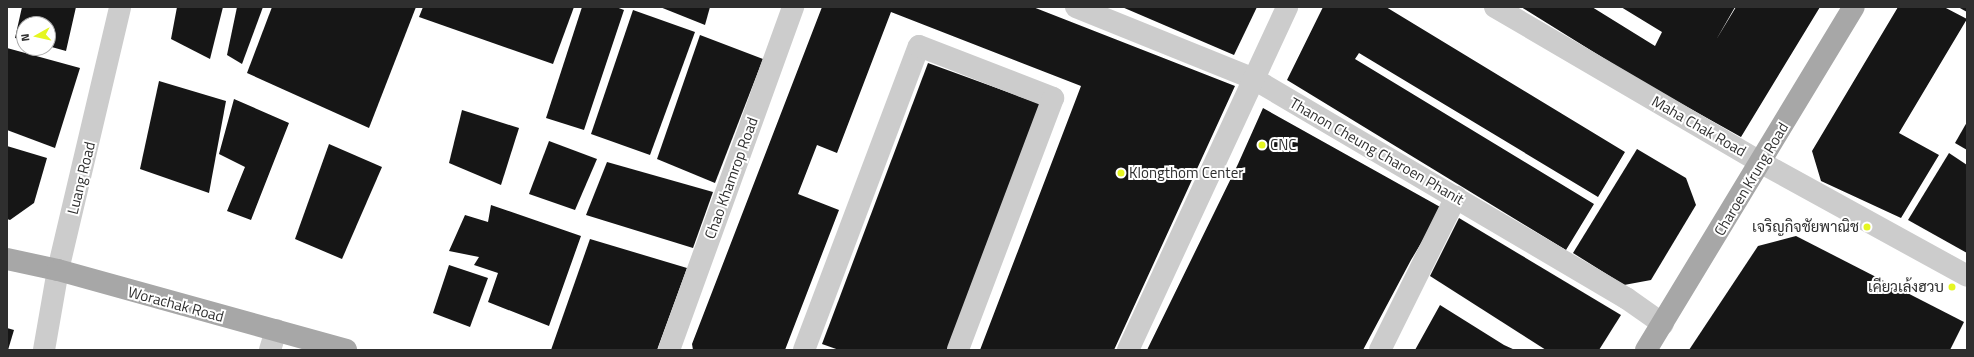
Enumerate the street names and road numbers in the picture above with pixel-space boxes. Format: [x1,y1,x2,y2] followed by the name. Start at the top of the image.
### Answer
[1649,92,1749,160] street label: Maha Chak Road
[1287,94,1467,208] street label: Thanon Cheung Charoen Phanit
[701,115,761,241] street label: Chao Khamrop Road
[1710,119,1792,239] street label: Charoen Krung Road
[63,140,99,216] street label: Luang Road
[126,283,226,325] street label: Worachak Road

